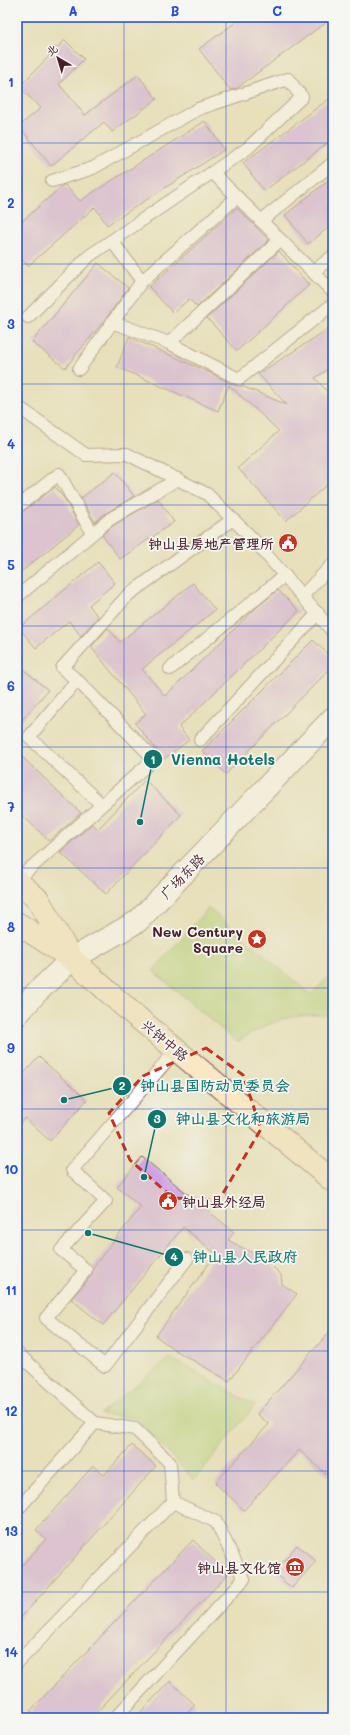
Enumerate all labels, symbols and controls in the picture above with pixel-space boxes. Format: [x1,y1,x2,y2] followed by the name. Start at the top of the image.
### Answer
[68,2,78,19] text: A
[171,2,180,19] text: B
[272,2,282,19] text: C
[38,38,78,78] north arrow
[43,40,60,59] text: 北
[8,73,14,90] text: 1
[7,194,15,211] text: 2
[7,315,15,332] text: 3
[7,435,15,452] text: 4
[277,532,299,554] public building icon: 钟山县房地产管理所
[148,534,274,553] place label: 钟山县房地产管理所
[7,556,15,573] text: 5
[7,677,15,694] text: 6
[143,746,283,773] callout: Vienna Hotels
[171,749,275,769] text: Vienna Hotels
[150,751,156,767] text: 1
[7,798,15,815] text: 7
[156,849,208,903] street label: 广场东路
[7,918,15,935] text: 8
[152,922,243,957] place label: New Century Square
[246,928,268,950] place icon: New Century Square
[137,1015,193,1065] street label: 兴钟中路
[7,1039,15,1056] text: 9
[112,1073,298,1100] callout: 钟山县国防动员委员会
[140,1075,290,1095] text: 钟山县国防动员委员会
[119,1077,126,1093] text: 2
[147,1105,318,1132] callout: 钟山县文化和旅游局
[175,1108,311,1128] text: 钟山县文化和旅游局
[153,1110,161,1126] text: 3
[4,1160,18,1177] text: 10
[157,1190,179,1212] public building icon: 钟山县外经局
[182,1192,266,1211] place label: 钟山县外经局
[164,1243,305,1270] callout: 钟山县人民政府
[192,1246,298,1266] text: 钟山县人民政府
[170,1248,178,1264] text: 4
[5,1281,17,1298] text: 11
[4,1402,18,1419] text: 12
[4,1522,18,1539] text: 13
[284,1556,306,1578] museum icon: 钟山县文化馆
[197,1558,281,1577] place label: 钟山县文化馆
[4,1643,18,1660] text: 14

